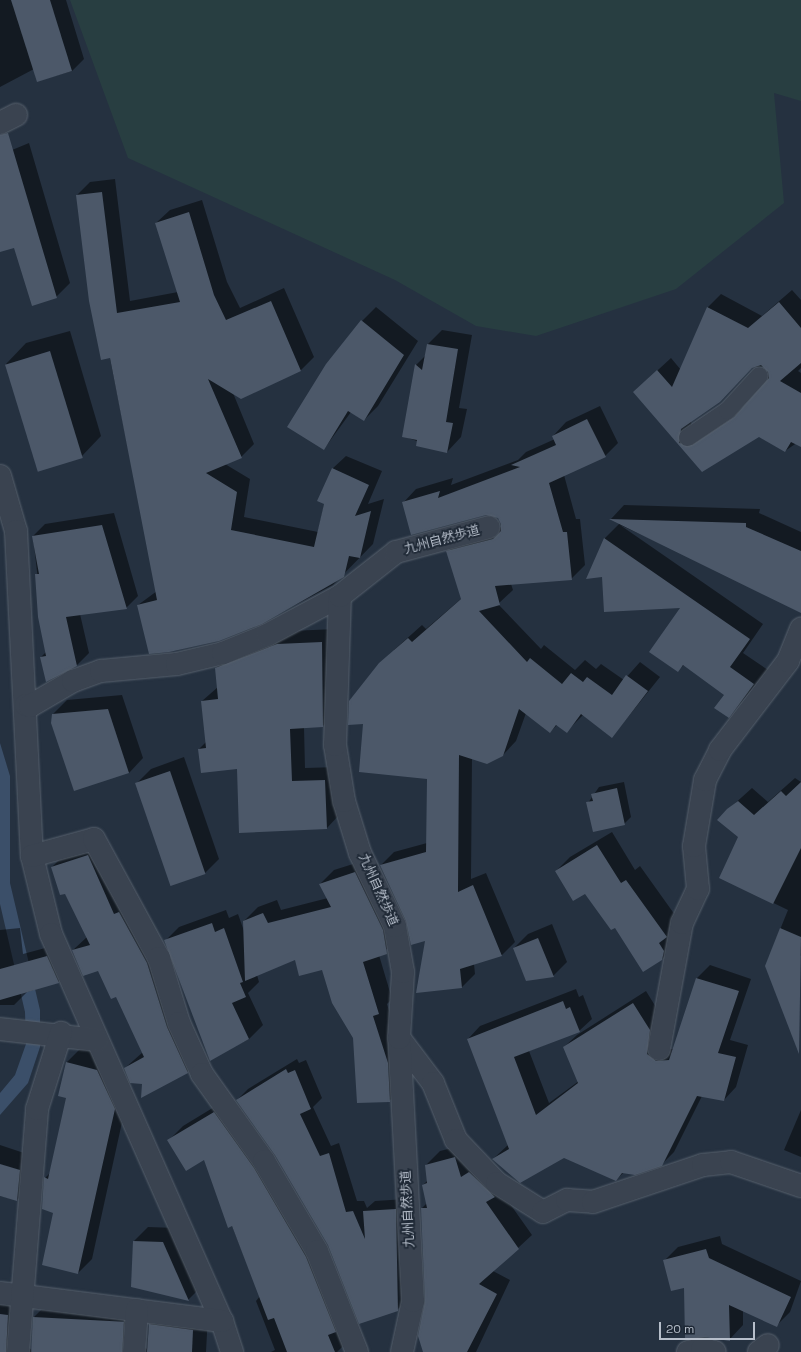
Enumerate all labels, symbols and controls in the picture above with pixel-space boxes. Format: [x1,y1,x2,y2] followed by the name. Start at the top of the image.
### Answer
[402,522,482,558] street label: 九州自然歩道
[355,851,401,929] street label: 九州自然歩道
[398,1170,418,1248] street label: 九州自然歩道
[661,1314,757,1340] scale bar
[666,1321,694,1337] text: 20 m

